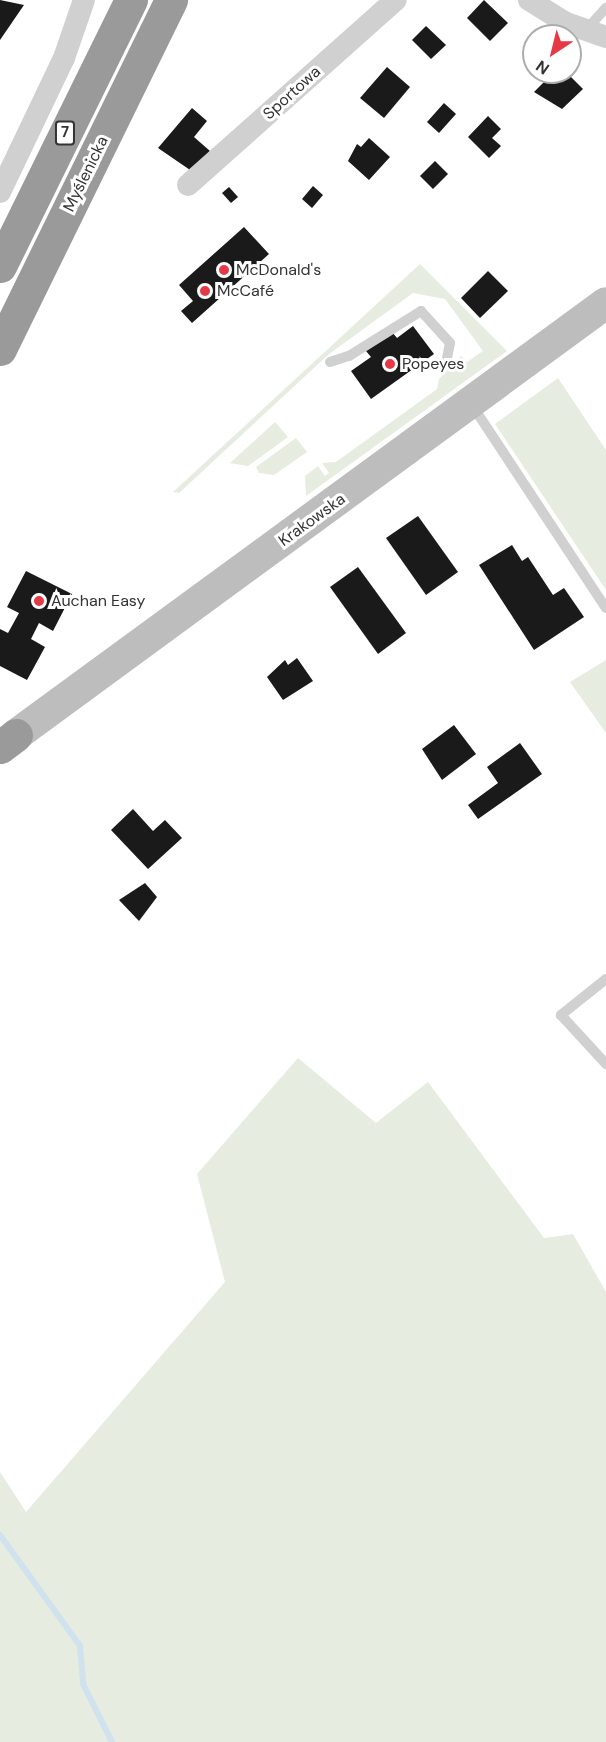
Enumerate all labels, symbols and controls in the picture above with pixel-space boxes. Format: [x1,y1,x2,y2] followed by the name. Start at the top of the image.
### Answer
[522,24,582,84] north arrow
[532,56,553,79] text: N
[259,62,325,124] street label: Sportowa
[54,121,76,145] road number: 7
[60,133,112,215] street label: Myślenicka
[236,260,321,280] place label: McDonald's
[217,263,231,277] marker: McDonald's
[217,281,274,301] place label: McCafé
[198,284,212,298] marker: McCafé
[402,354,464,374] place label: Popeyes
[383,357,397,371] marker: Popeyes
[275,489,349,551] street label: Krakowska
[51,591,145,611] place label: Auchan Easy
[32,594,46,608] marker: Auchan Easy

